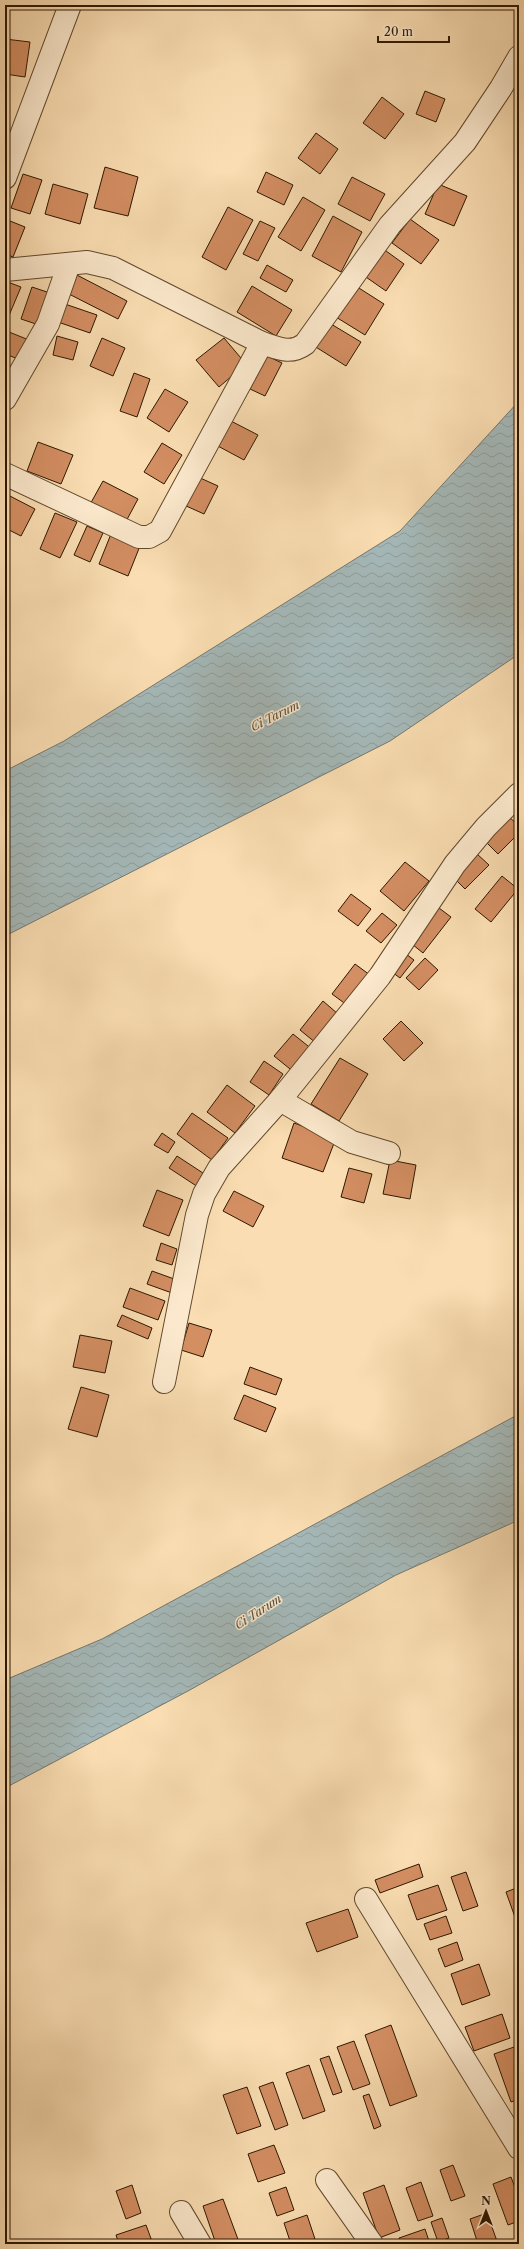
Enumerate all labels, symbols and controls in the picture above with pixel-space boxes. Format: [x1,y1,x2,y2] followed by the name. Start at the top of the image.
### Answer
[378,18,449,44] scale bar
[384,24,413,39] text: 20 m
[248,697,302,734] water label: Ci Tarum
[231,1591,284,1632] water label: Ci Tarum
[466,2191,506,2231] north arrow
[481,2194,491,2208] text: N

